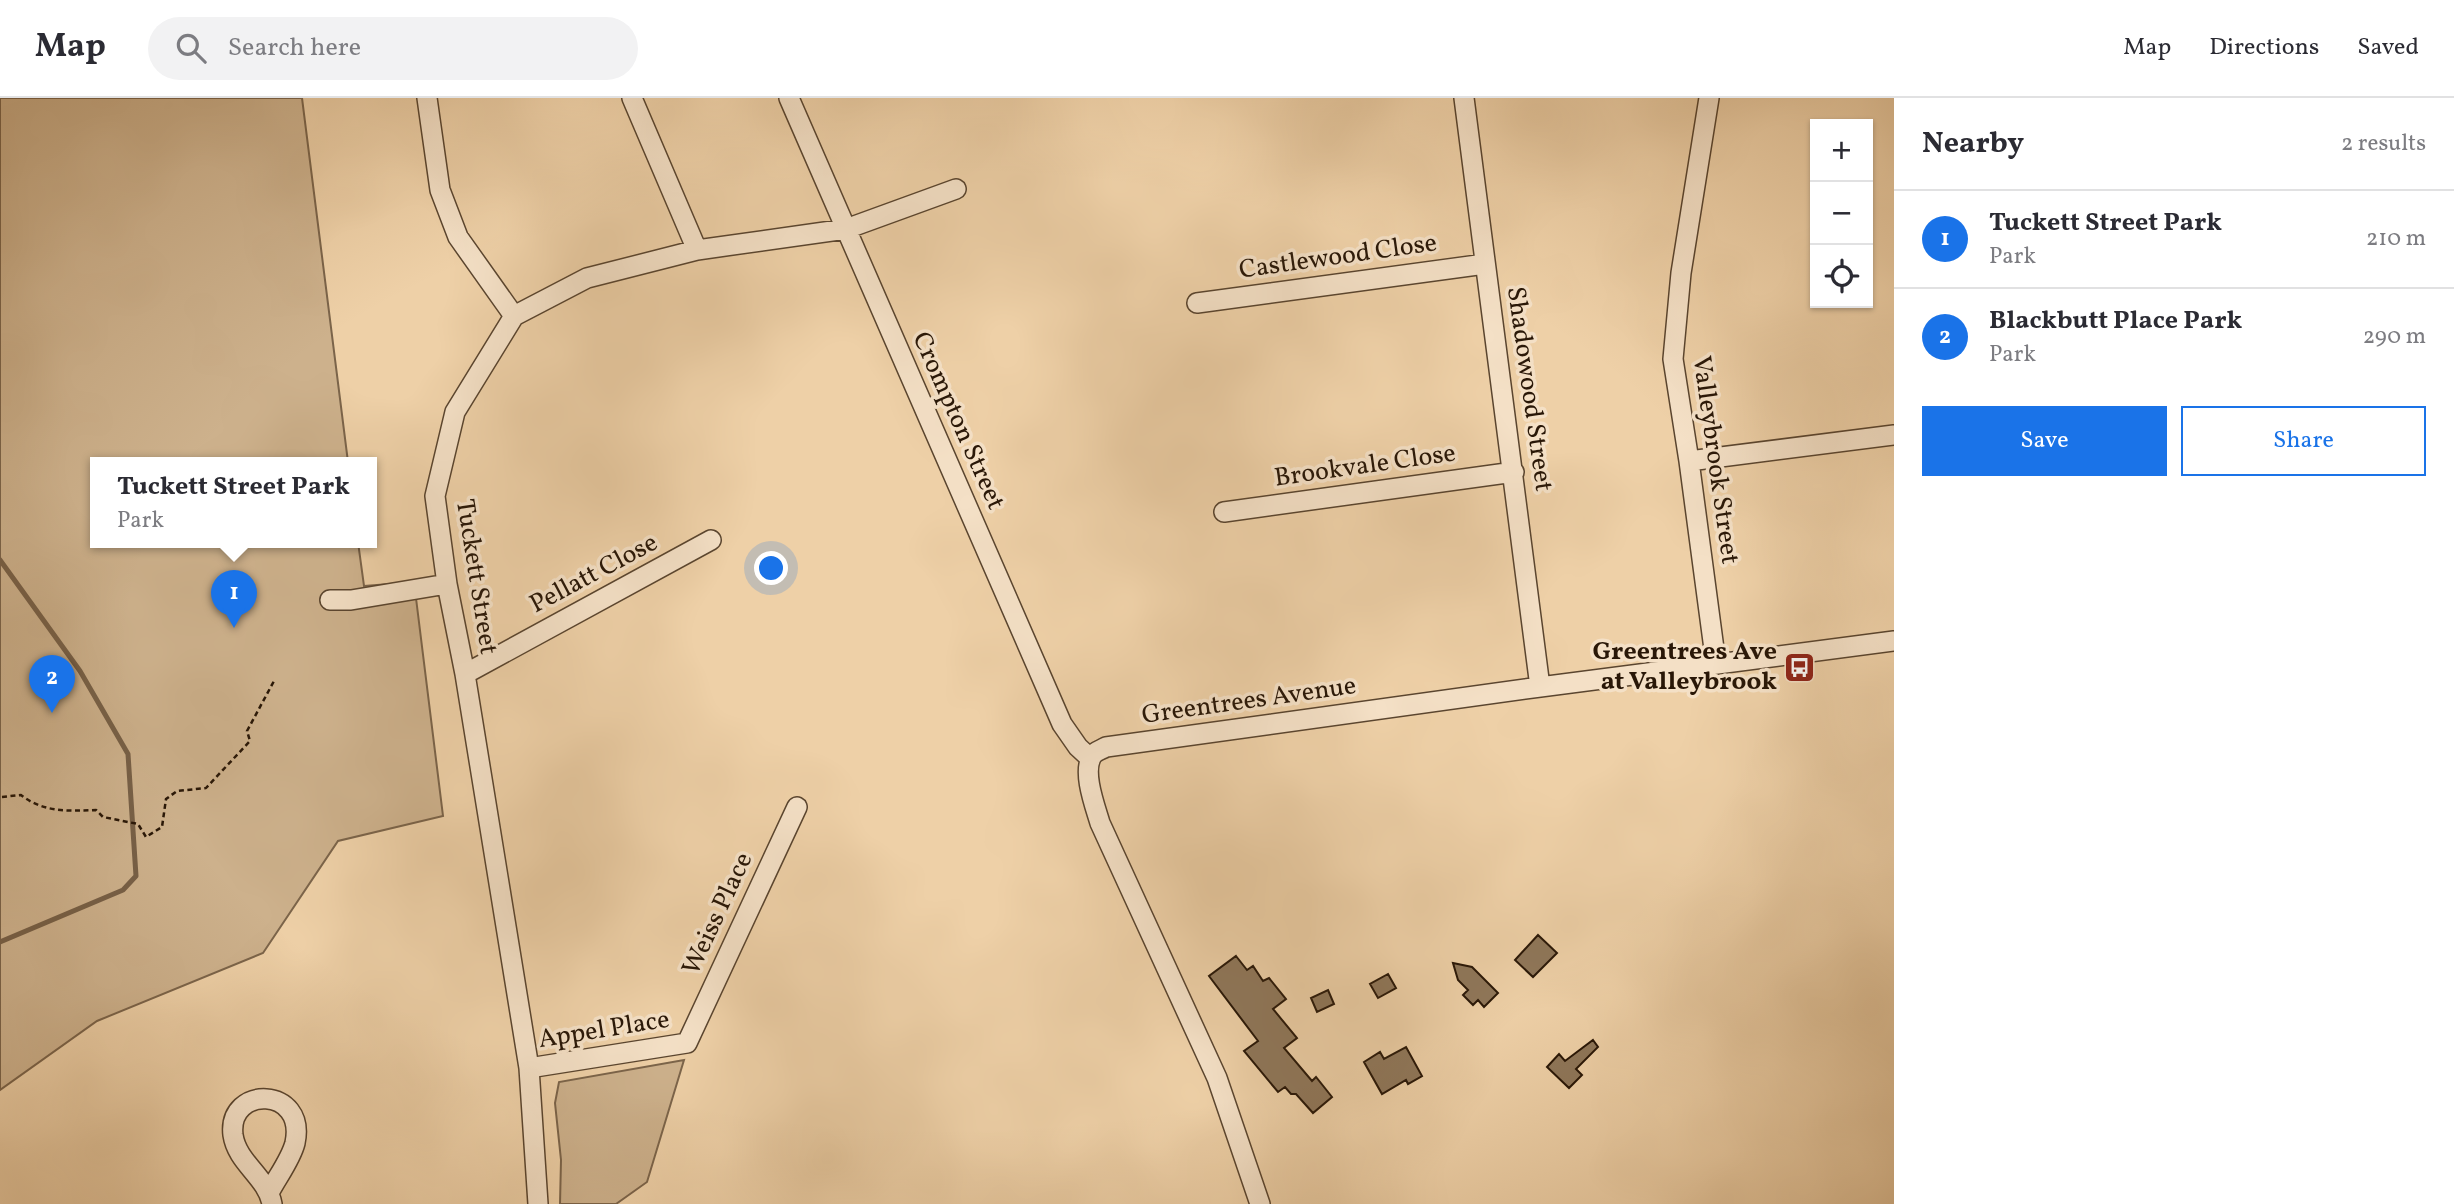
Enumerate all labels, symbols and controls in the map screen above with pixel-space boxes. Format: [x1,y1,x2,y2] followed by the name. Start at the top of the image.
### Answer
[148,17,638,80] search box
[35,25,106,71] text: Map
[172,29,210,67] icon: search
[228,30,361,66] text: Search here
[2123,31,2171,65] text: Map
[2209,31,2319,65] text: Directions
[2357,31,2419,65] text: Saved
[1810,119,1873,308] map controls
[1810,119,1873,182] button: +
[1922,123,2024,165] text: Nearby
[2341,128,2426,160] text: 2 results
[1810,182,1873,245] button: −
[1989,205,2222,241] text: Tuckett Street Park
[1940,223,1950,255] text: 1
[2366,223,2426,255] text: 210 m
[1237,225,1439,289] street label: Castlewood Close
[1989,241,2036,273] text: Park
[1810,245,1873,308] button: locate
[1497,284,1561,494] street label: Shadowood Street
[1989,303,2242,339] text: Blackbutt Place Park
[1939,321,1951,353] text: 2
[2363,321,2426,353] text: 290 m
[903,326,1013,516] street label: Crompton Street
[1989,339,2036,371] text: Park
[1683,353,1747,567] street label: Valleybrook Street
[1922,406,2167,476] button: Save
[2181,406,2426,476] button: Share
[1272,435,1458,497] street label: Brookvale Close
[90,457,377,548] popup
[117,469,350,505] text: Tuckett Street Park
[446,497,506,657] street label: Tuckett Street
[117,505,164,537] text: Park
[524,525,664,623] street label: Pellatt Close
[754,551,788,585] your location
[211,570,257,628] pin: 1
[1593,634,1777,700] place label: Greentrees Ave at Valleybrook
[1783,650,1817,684] bus stop icon: Greentrees Ave at Valleybrook
[29,655,75,713] pin: 2
[1139,668,1359,734] street label: Greentrees Avenue
[674,847,762,981] street label: Weiss Place
[536,1002,672,1058] street label: Appel Place

